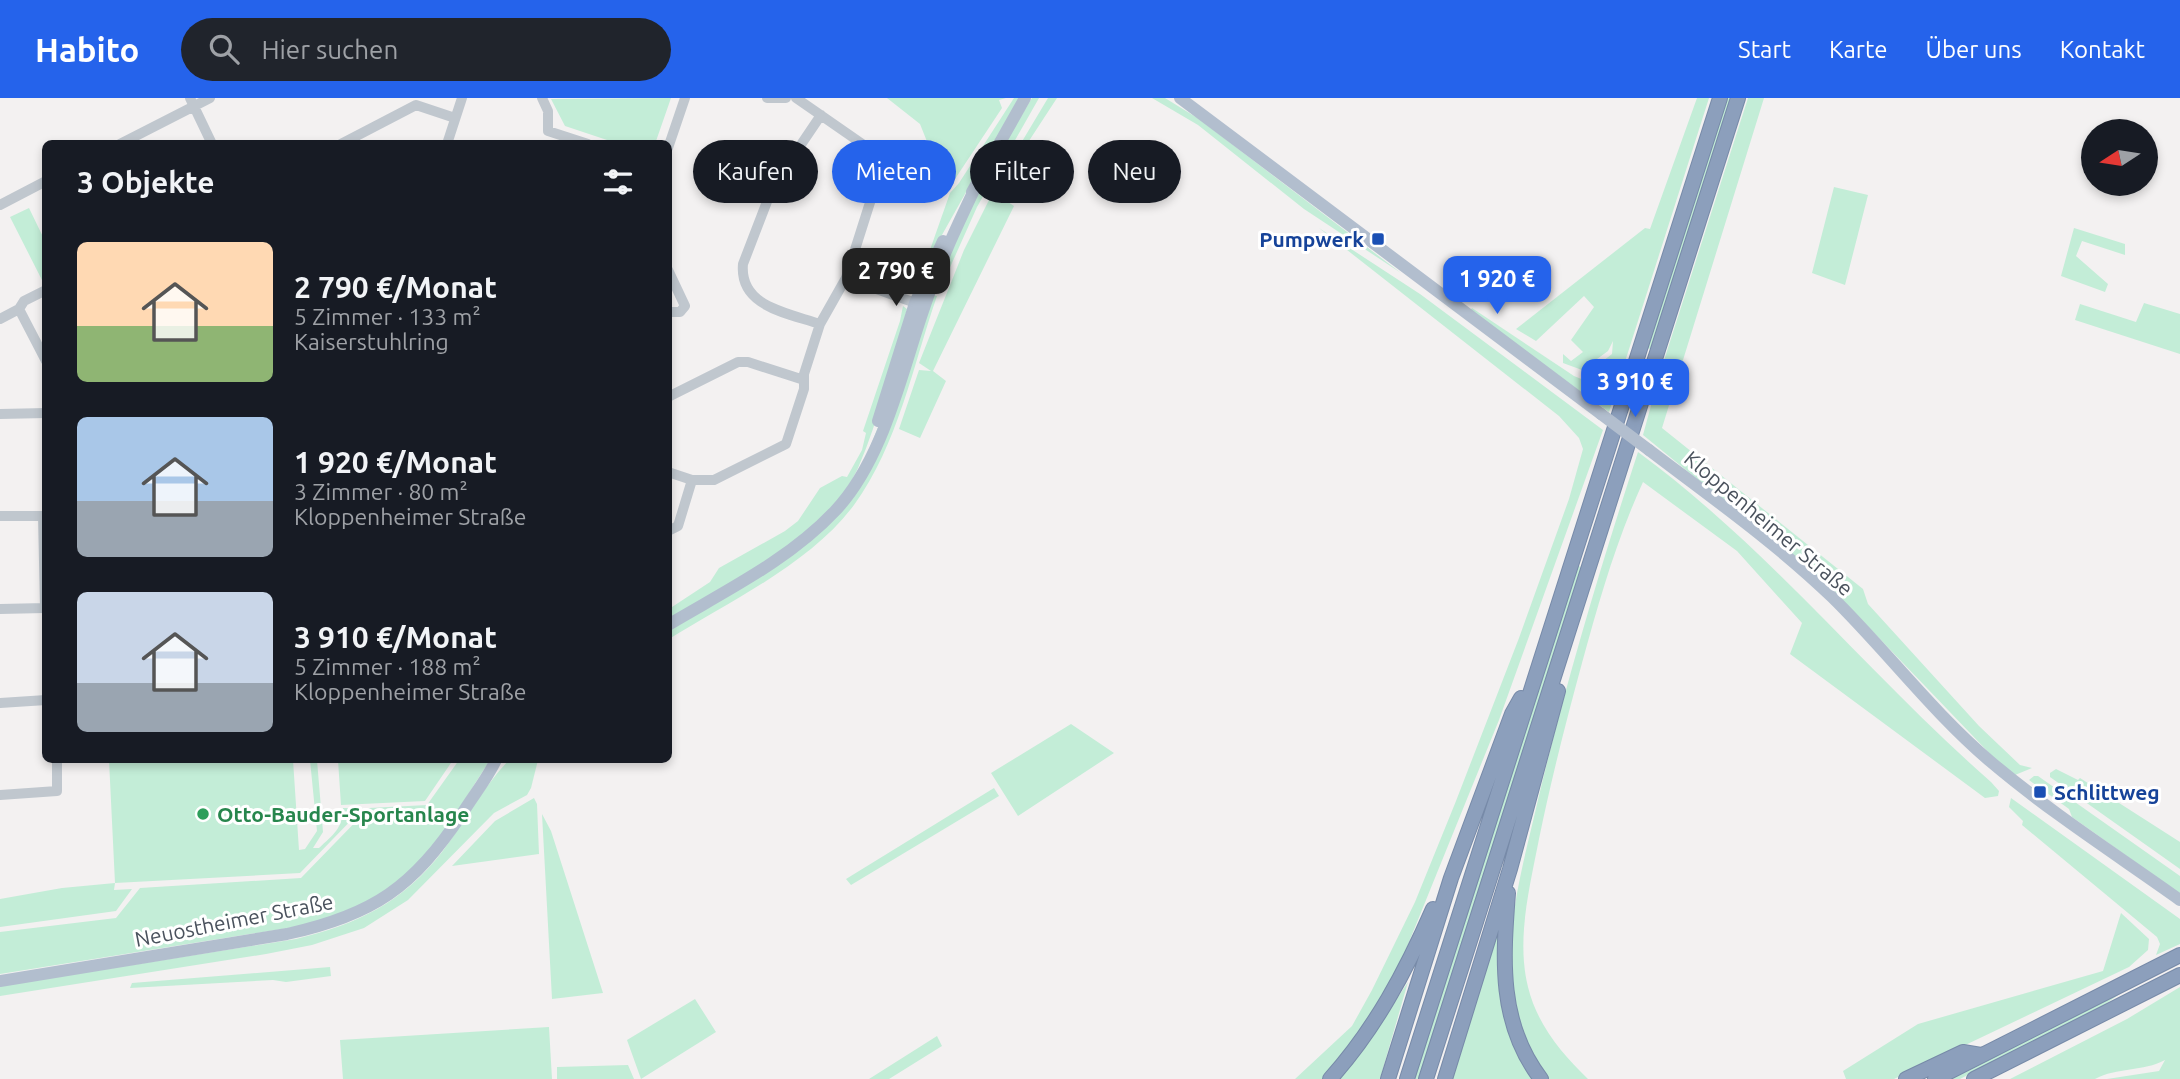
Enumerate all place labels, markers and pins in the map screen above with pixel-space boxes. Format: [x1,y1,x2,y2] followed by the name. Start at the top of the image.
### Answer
[1259,227,1364,251] place label: Pumpwerk
[1370,231,1386,247] marker: Pumpwerk
[831,248,961,308] pin: 2 790 €
[1432,256,1562,316] pin: 1 920 €
[1570,360,1700,419] pin: 3 910 €
[2054,780,2160,804] place label: Schlittweg
[2032,784,2048,800] marker: Schlittweg
[217,802,469,826] place label: Otto-Bauder-Sportanlage
[195,806,211,822] marker: Otto-Bauder-Sportanlage

